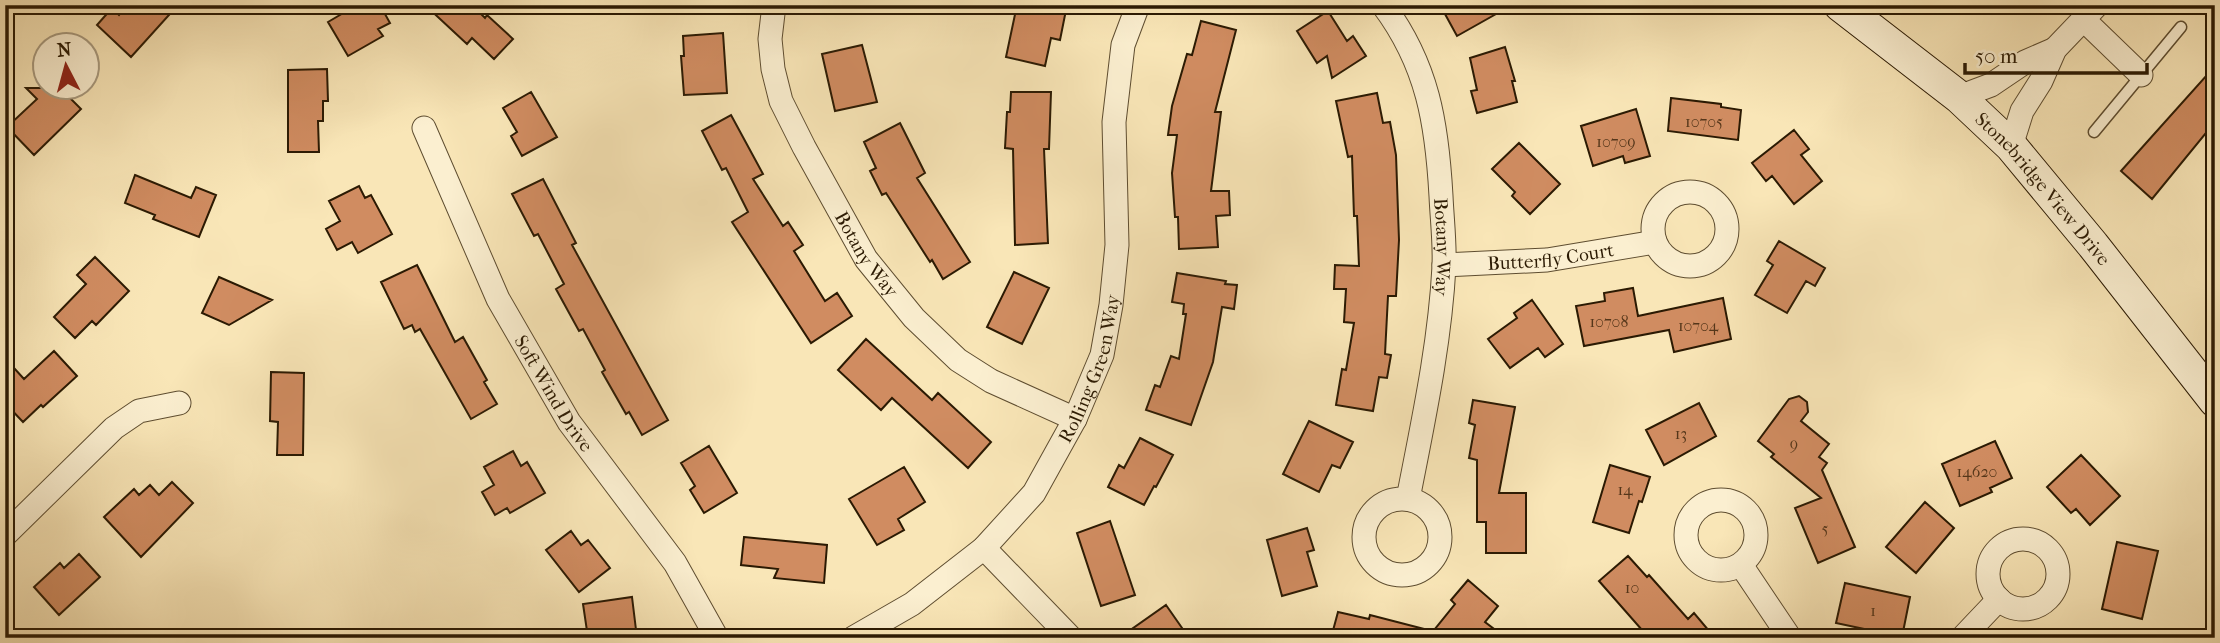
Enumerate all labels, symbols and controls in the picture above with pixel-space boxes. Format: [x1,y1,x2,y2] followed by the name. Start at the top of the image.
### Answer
[32,32,102,102] north arrow
[1965,32,2146,76] scale bar
[56,38,73,62] text: N
[1975,44,2018,68] text: 50 m
[1970,108,2115,270] street label: Stonebridge View Drive
[1685,112,1723,131] house number: 10705
[1596,132,1636,151] house number: 10709
[1429,197,1454,298] street label: Botany Way
[830,208,903,302] street label: Botany Way
[1487,239,1616,275] street label: Butterfly Court
[1054,293,1124,447] street label: Rolling Green Way
[1590,312,1628,331] house number: 10708
[1678,316,1719,335] house number: 10704
[509,332,597,456] street label: Soft Wind Drive
[1675,424,1687,443] house number: 13
[1790,434,1798,453] house number: 9
[1957,462,1997,481] house number: 14620
[1617,480,1633,499] house number: 14
[1822,519,1829,538] house number: 5
[1625,578,1639,597] house number: 10
[1870,601,1876,620] house number: 1

